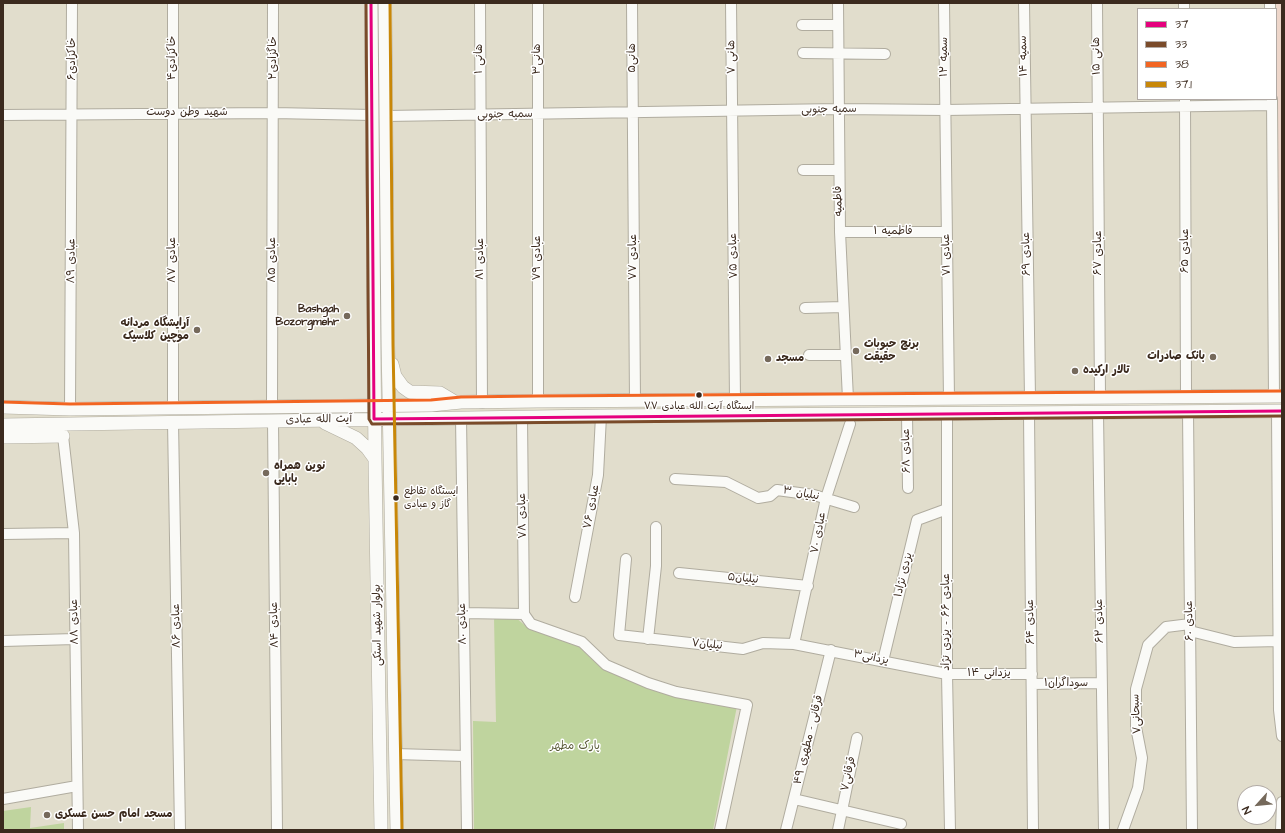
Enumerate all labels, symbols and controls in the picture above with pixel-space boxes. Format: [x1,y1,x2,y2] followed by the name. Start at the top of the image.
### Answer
[1137,8,1277,100] legend
[1175,16,1189,33] text: 37
[1017,35,1031,77] street label: سمیه ۱۴
[166,36,180,80] street label: خاکزادی۴
[267,36,281,80] street label: خاگزادی۲
[1175,36,1187,53] text: 33
[938,37,952,77] street label: سمیه ۱۲
[1090,37,1104,75] street label: هانی ۱۵
[66,38,80,80] street label: خاکزادی۶
[725,40,739,74] street label: هانی ۷
[626,43,640,73] street label: هانی۵
[473,44,487,74] street label: هانی ۱
[531,44,545,74] street label: هانی۳
[1175,56,1189,73] text: 38
[1175,76,1192,93] text: 37.1
[801,103,857,117] street label: سمیه جنوبی
[146,106,228,120] street label: شهید وطن دوست
[477,108,533,122] street label: سمیه جنوبی
[832,186,846,216] street label: فاطمیه
[873,225,913,239] street label: فاطمیه ۱
[1179,229,1193,273] street label: عبادی ۶۵
[1092,231,1106,275] street label: عبادی ۶۷
[1020,232,1034,276] street label: عبادی ۶۹
[727,233,741,279] street label: عبادی ۷۵
[627,234,641,280] street label: عبادی ۷۷
[940,234,954,276] street label: عبادی ۷۱
[531,235,545,281] street label: عبادی ۷۹
[166,237,180,283] street label: عبادی ۸۷
[266,237,280,283] street label: عبادی ۸۵
[65,238,79,284] street label: عبادی ۸۹
[474,238,488,280] street label: عبادی ۸۱
[276,303,339,329] place label: Bashgah Bozorgmehr
[342,311,352,321] marker: Bashgah Bozorgmehr
[121,317,189,343] place label: آرایشگاه مردانه موچین کلاسیک
[192,325,202,335] marker: آرایشگاه مردانه موچین کلاسیک
[864,338,919,364] place label: برنج حبوبات حقیقت
[851,346,861,356] marker: برنج حبوبات حقیقت
[1147,350,1205,364] place label: بانک صادرات
[776,352,804,366] place label: مسجد
[1208,352,1218,362] marker: بانک صادرات
[763,354,773,364] marker: مسجد
[1083,364,1129,378] place label: تالار ارکیده
[1070,366,1080,376] marker: تالار ارکیده
[694,390,704,400] marker: ایستگاه آیت الله عبادی ۷۷
[644,401,754,413] place label: ایستگاه آیت الله عبادی ۷۷
[286,413,352,427] street label: آیت الله عبادی
[900,429,914,473] street label: عبادی ۶۸
[274,460,325,486] place label: نوین همراه بابایی
[261,468,271,478] marker: نوین همراه بابایی
[581,484,603,530] street label: عبادی ۷۶
[782,484,820,504] street label: نیلیان ۳
[404,486,458,510] place label: ایستگاه تقاطع گاز و عبادی
[391,493,401,503] marker: ایستگاه تقاطع گاز و عبادی
[516,493,530,539] street label: عبادی ۷۸
[809,511,829,555] street label: عبادی ۷۰
[892,551,916,599] street label: یزدی نژاد۱
[727,571,759,587] street label: نیلیان۵
[940,573,954,671] street label: عبادی ۶۶ - یزدی نژاد
[371,584,385,666] street label: بولوار شهید استکی
[68,599,82,645] street label: عبادی ۸۸
[1024,599,1038,645] street label: عبادی ۶۴
[1093,599,1107,643] street label: عبادی ۶۲
[1183,601,1197,641] street label: عبادی ۶۰
[268,602,282,648] street label: عبادی ۸۴
[456,603,470,645] street label: عبادی ۸۰
[170,604,184,648] street label: عبادی ۸۶
[691,637,723,653] street label: نیلیان۷
[852,648,890,668] street label: یزدانی۳
[967,667,1011,681] street label: یزدانی ۱۴
[1044,677,1088,691] street label: سوداگران۱
[1129,693,1145,735] street label: سبحانی۷
[792,694,826,786] street label: قرقانی - مطهری ۴۹
[550,740,600,754] park label: پارک مطهر
[839,755,859,793] street label: قرقانی۷
[1237,785,1277,825] north arrow
[1239,804,1255,817] text: N
[55,808,172,822] place label: مسجد امام حسن عسکری
[42,810,52,820] marker: مسجد امام حسن عسکری

